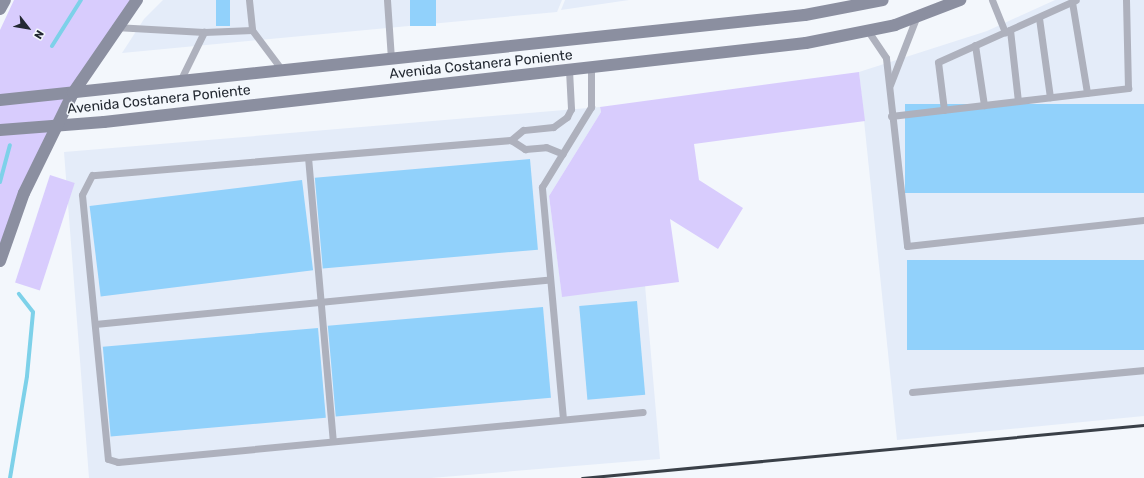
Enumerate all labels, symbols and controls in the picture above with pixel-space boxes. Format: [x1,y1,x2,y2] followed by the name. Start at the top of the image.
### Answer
[8,8,48,48] north arrow
[31,28,46,41] text: N
[388,47,574,83] street label: Avenida Costanera Poniente
[66,82,252,118] street label: Avenida Costanera Poniente

